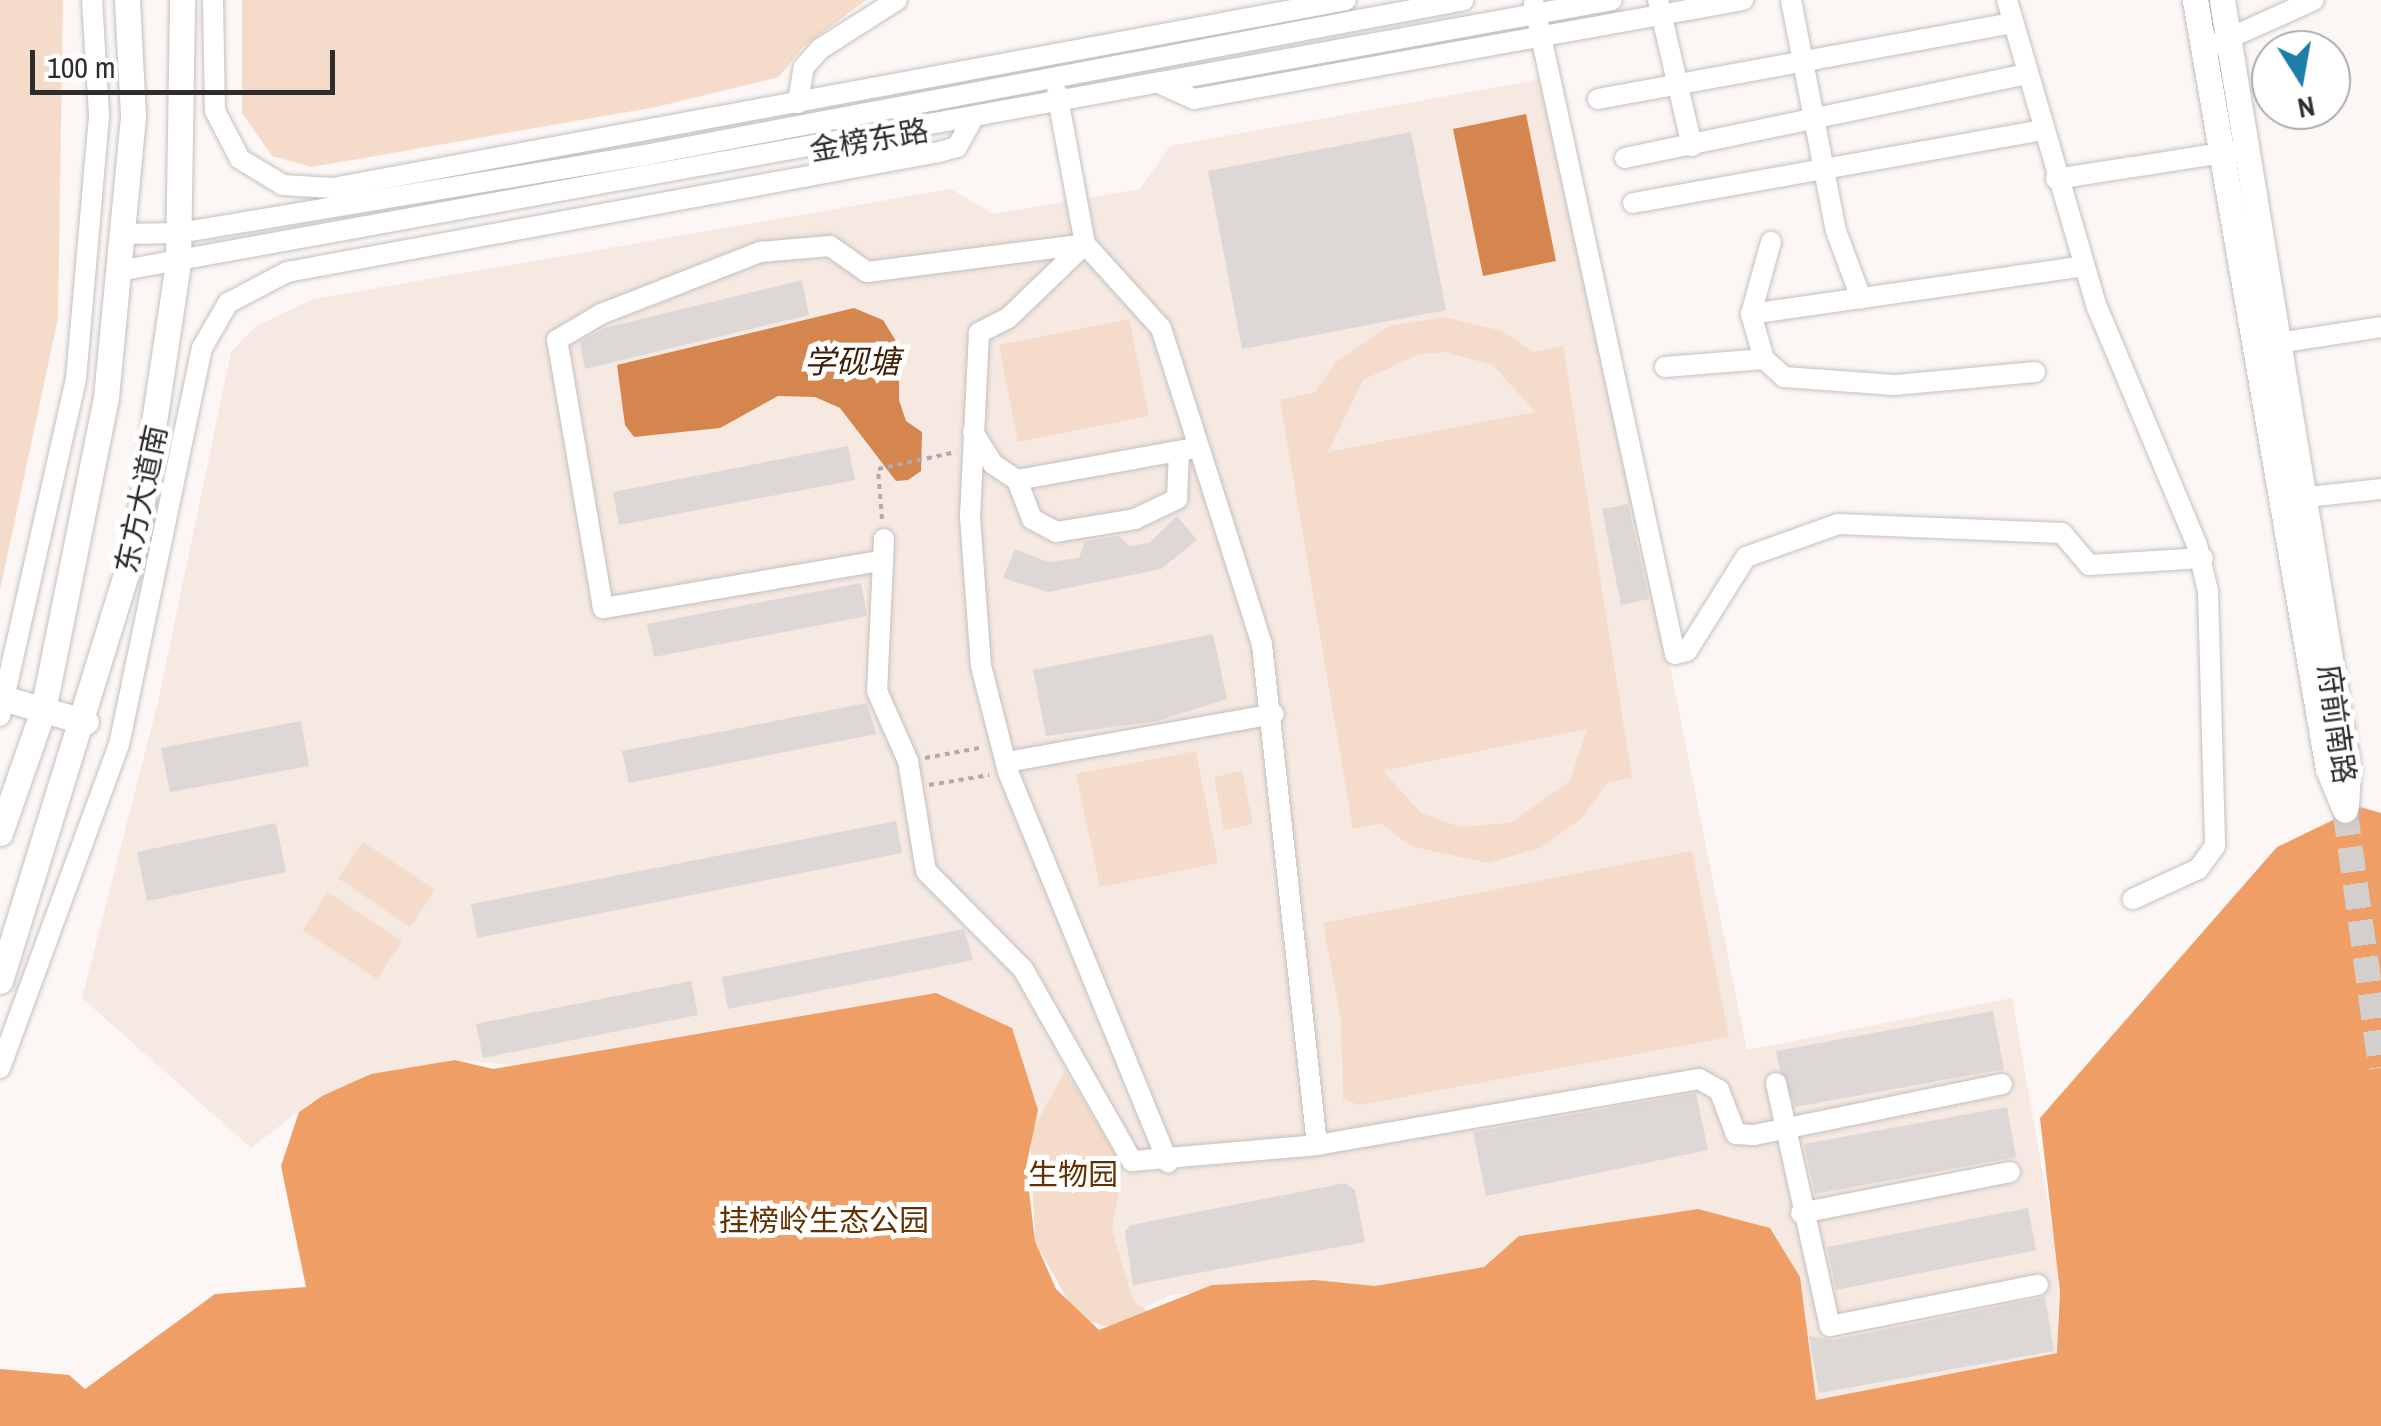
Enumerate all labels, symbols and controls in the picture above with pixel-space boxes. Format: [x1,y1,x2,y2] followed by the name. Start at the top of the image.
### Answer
[35,30,340,92] scale bar
[2251,30,2351,130] north arrow
[47,47,115,87] text: 100 m
[2295,87,2318,128] text: N
[807,112,931,168] street label: 金榜东路
[804,343,900,381] water label: 学砚塘
[108,422,174,576] street label: 东方大道南
[2311,662,2363,786] street label: 府前南路
[1028,1156,1118,1192] park label: 生物园
[719,1202,929,1238] park label: 挂榜岭生态公园

